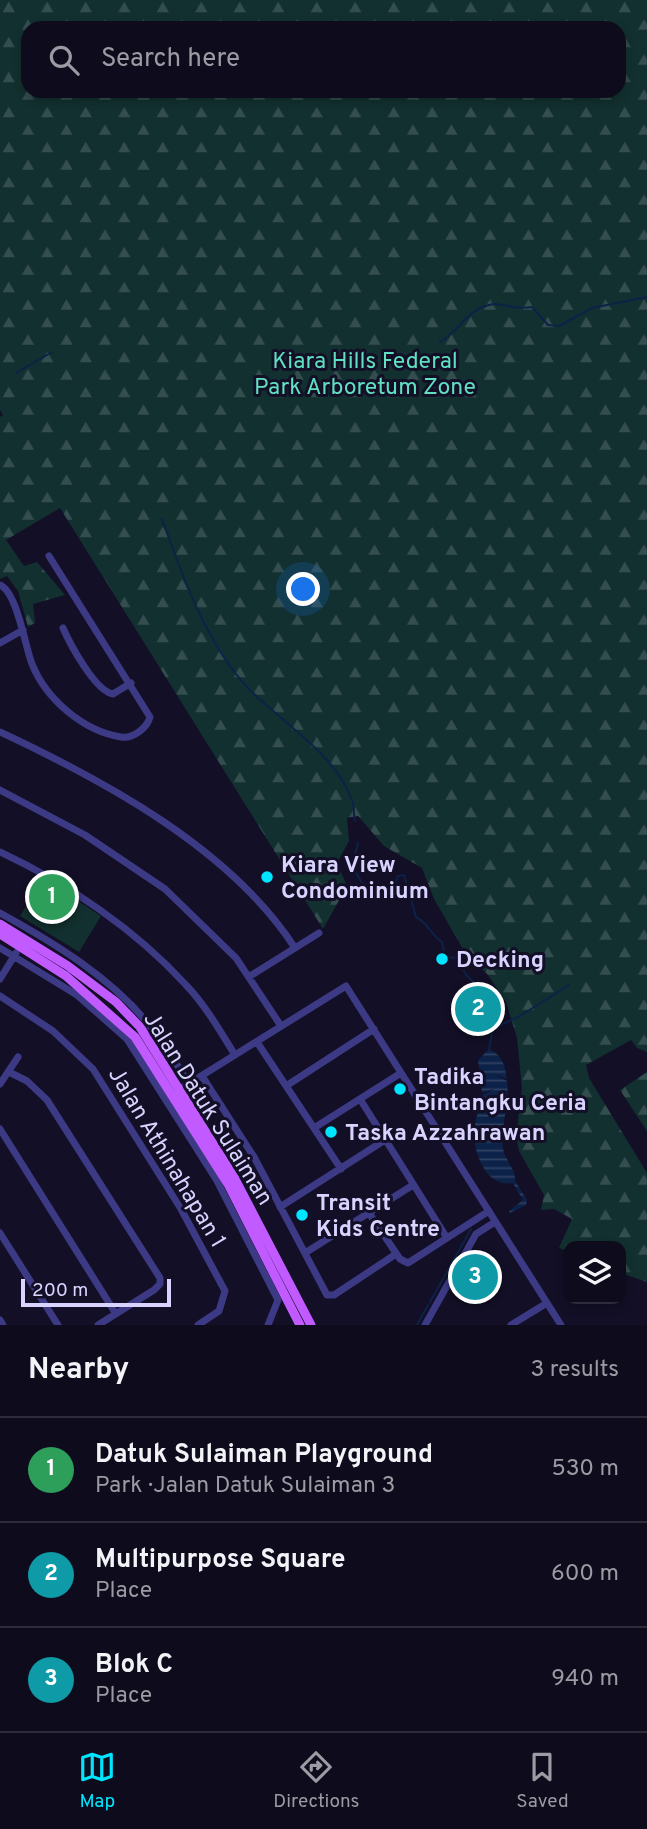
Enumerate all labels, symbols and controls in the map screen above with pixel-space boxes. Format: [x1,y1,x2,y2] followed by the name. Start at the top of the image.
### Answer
[21,21,626,98] search box
[45,41,83,79] icon: search
[101,43,240,76] text: Search here
[254,348,476,403] park label: Kiara Hills Federal Park Arboretum Zone
[286,572,320,606] your location
[281,852,429,907] place label: Kiara View Condominium
[259,869,275,885] marker: Kiara View Condominium
[29,871,75,923] pin: 1
[456,947,544,976] place label: Decking
[434,951,450,967] marker: Decking
[455,983,501,1035] pin: 2
[136,1007,278,1211] street label: Jalan Datuk Sulaiman
[100,1062,231,1254] street label: Jalan Athinahapan 1
[414,1064,587,1119] place label: Tadika Bintangku Ceria
[392,1081,408,1097] marker: Tadika Bintangku Ceria
[345,1120,545,1149] place label: Taska Azzahrawan
[323,1124,339,1140] marker: Taska Azzahrawan
[316,1190,440,1245] place label: Transit Kids Centre
[294,1207,310,1223] marker: Transit Kids Centre
[563,1241,626,1304] map controls
[563,1241,626,1304] button: layers
[452,1251,498,1303] pin: 3
[21,1276,172,1308] scale bar
[32,1279,88,1303] text: 200 m
[28,1352,129,1389] text: Nearby
[530,1356,619,1385] text: 3 results
[95,1439,433,1472] text: Datuk Sulaiman Playground
[46,1455,56,1484] text: 1
[551,1455,619,1484] text: 530 m
[95,1472,395,1501] text: Park · Jalan Datuk Sulaiman 3
[95,1544,345,1577] text: Multipurpose Square
[44,1560,58,1589] text: 2
[551,1560,619,1589] text: 600 m
[95,1577,152,1606] text: Place
[95,1649,173,1682] text: Blok C
[44,1665,58,1694] text: 3
[551,1665,619,1694] text: 940 m
[95,1682,152,1711] text: Place
[78,1748,116,1814] tab: Map
[273,1748,360,1814] tab: Directions
[516,1748,569,1814] tab: Saved

